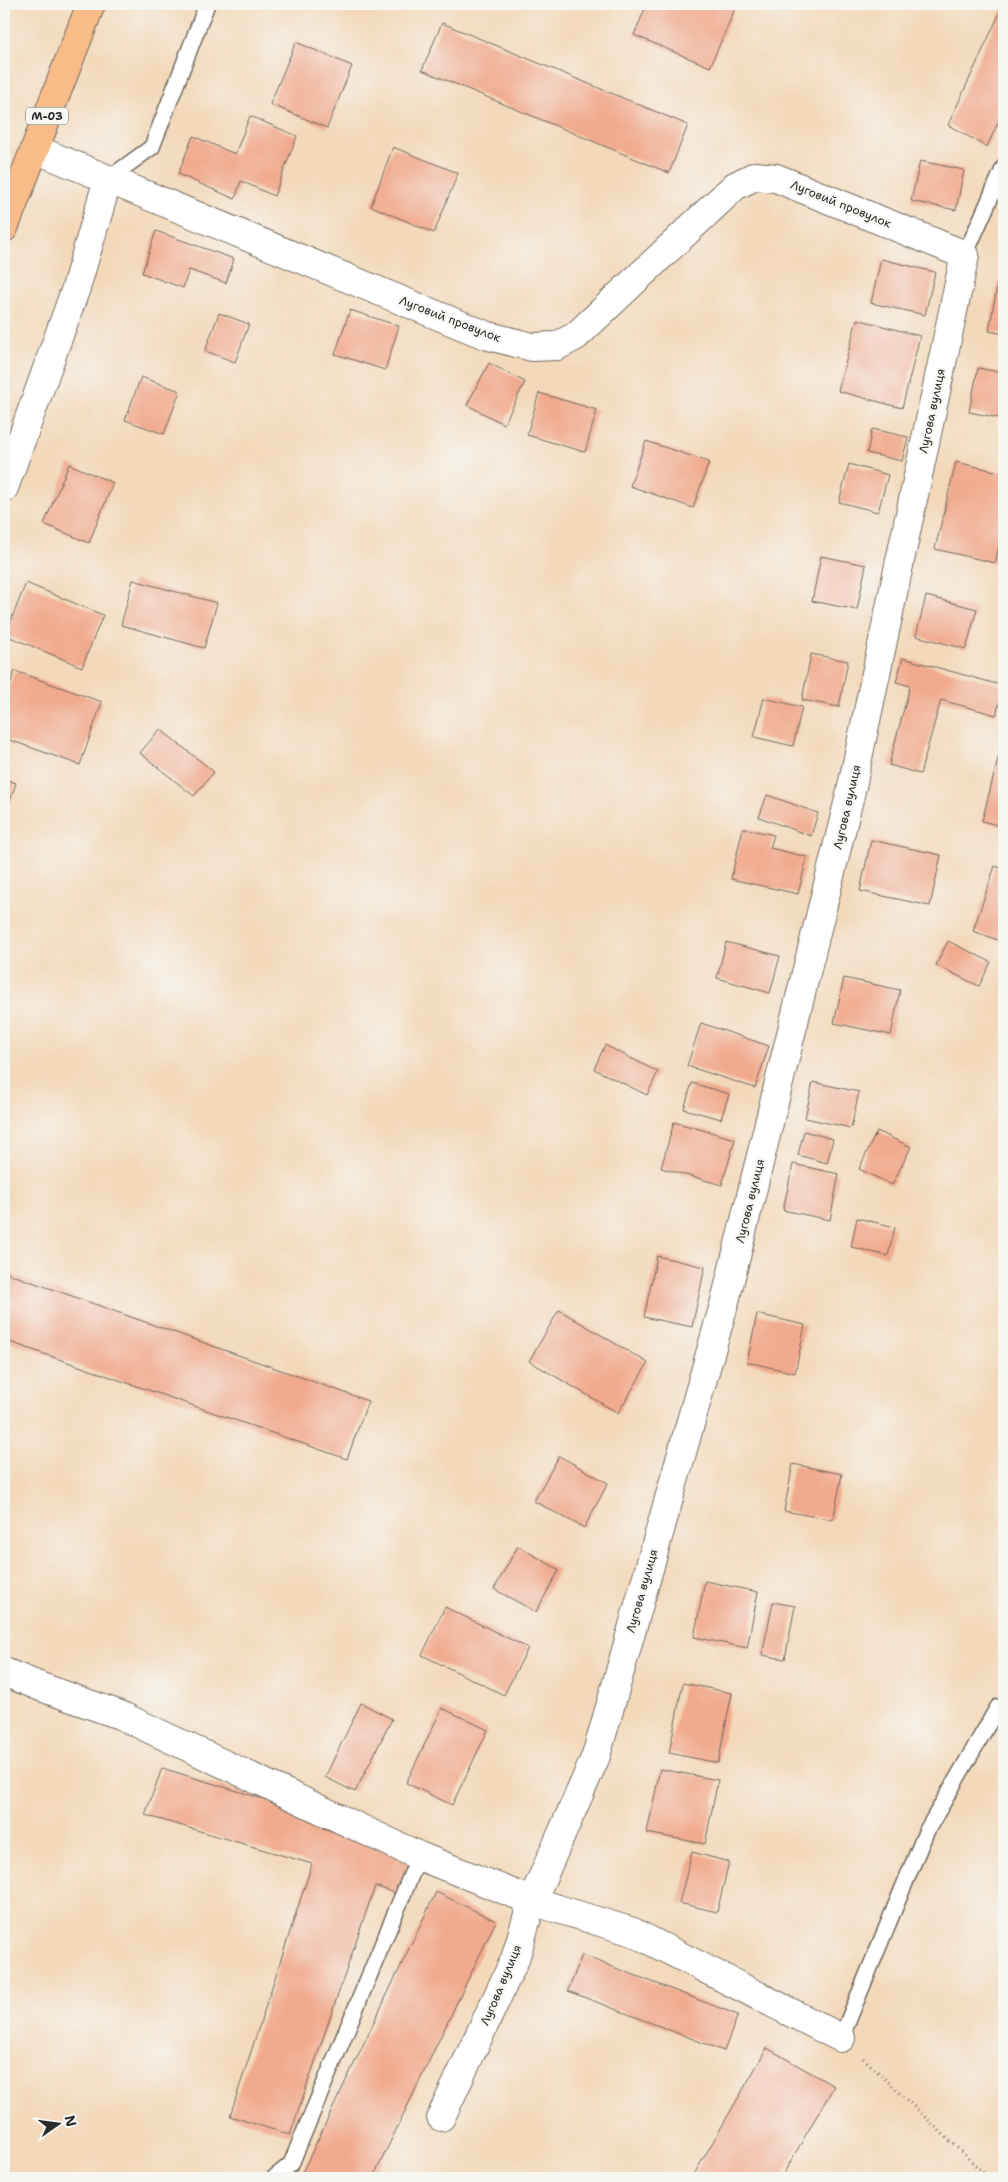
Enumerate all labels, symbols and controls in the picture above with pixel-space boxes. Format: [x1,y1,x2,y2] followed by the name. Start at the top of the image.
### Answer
[26,108,68,124] road number: М-03
[788,176,894,232] street label: Луговий провулок
[397,292,504,346] street label: Луговий провулок
[915,367,949,455] street label: Лугова вулиця
[829,763,865,851] street label: Лугова вулиця
[732,1157,768,1245] street label: Лугова вулиця
[622,1547,662,1635] street label: Лугова вулиця
[477,1942,525,2028] street label: Лугова вулиця
[32,2100,82,2150] north arrow
[61,2113,81,2128] text: N

